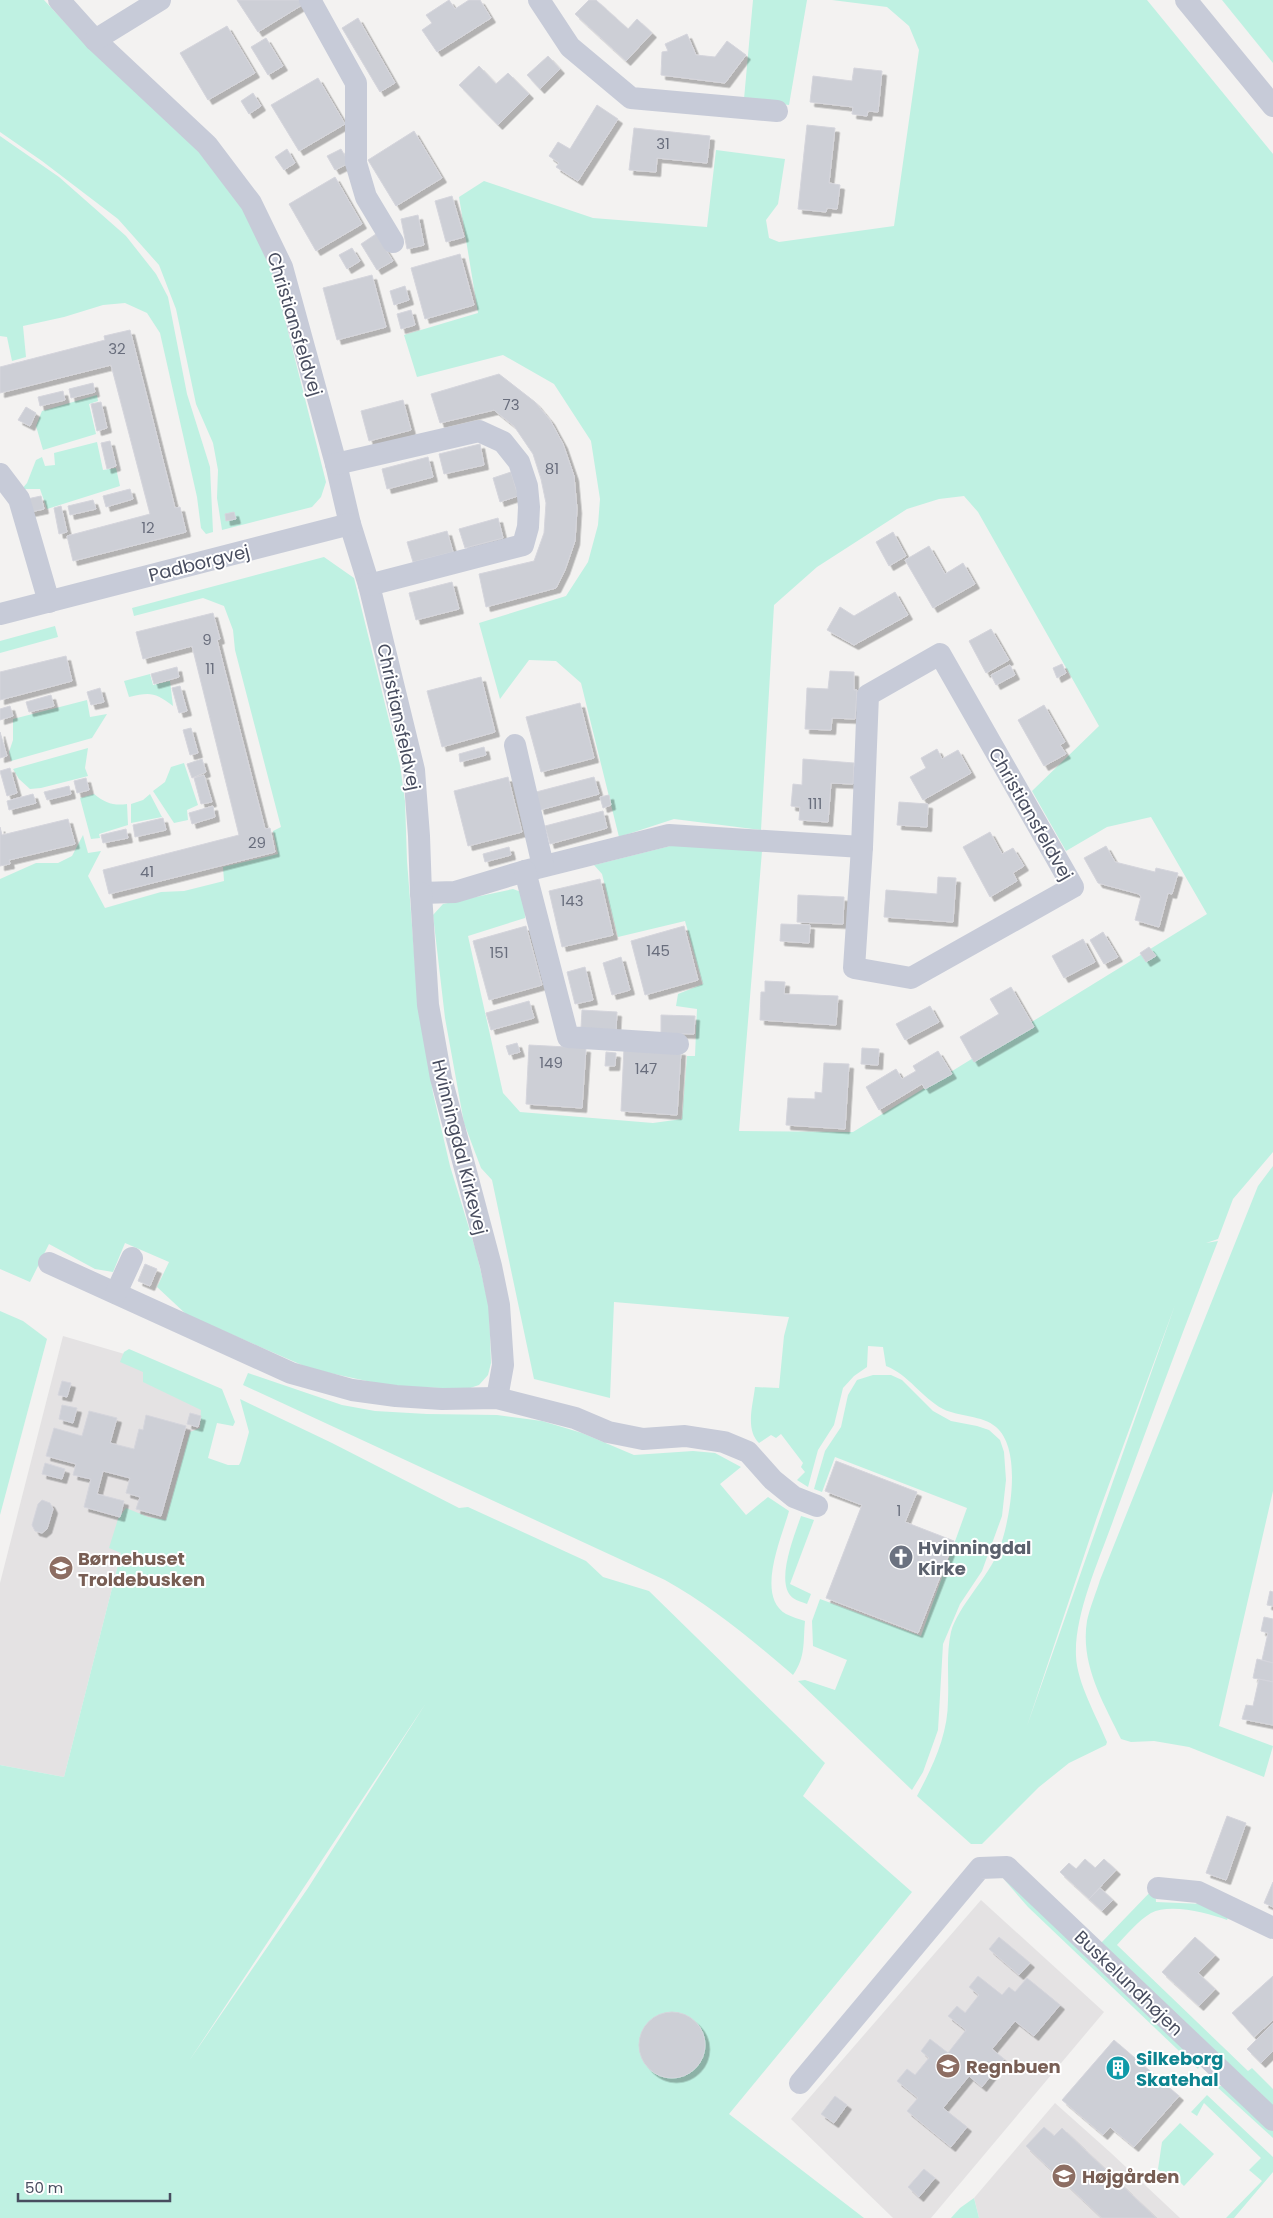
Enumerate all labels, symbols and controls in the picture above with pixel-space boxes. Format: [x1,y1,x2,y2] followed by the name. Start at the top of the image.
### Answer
[656,133,670,154] house number: 31
[261,249,329,399] street label: Christiansfeldvej
[108,338,126,359] house number: 32
[502,394,520,415] house number: 73
[545,458,559,479] house number: 81
[141,517,155,538] house number: 12
[146,538,252,588] street label: Padborgvej
[202,629,212,650] house number: 9
[371,641,427,793] street label: Christiansfeldvej
[205,658,215,679] house number: 11
[983,743,1079,885] street label: Christiansfeldvej
[808,793,822,814] house number: 111
[248,832,266,853] house number: 29
[140,861,154,882] house number: 41
[560,890,584,911] house number: 143
[646,940,670,961] house number: 145
[489,942,509,963] house number: 151
[539,1052,563,1073] house number: 149
[426,1057,494,1237] street label: Hvinningdal Kirkevej
[635,1058,657,1079] house number: 147
[897,1500,901,1521] house number: 1
[918,1535,1031,1581] place label: Hvinningdal Kirke
[888,1544,914,1570] church icon: Hvinningdal Kirke
[78,1546,205,1592] place label: Børnehuset Troldebusken
[48,1555,74,1581] school or university icon: Børnehuset Troldebusken
[1069,1925,1189,2041] street label: Buskelundhøjen
[1136,2046,1224,2092] place label: Silkeborg Skatehal
[935,2053,961,2079] school or university icon: Regnbuen
[966,2054,1061,2079] place label: Regnbuen
[1105,2055,1131,2081] building icon: Silkeborg Skatehal
[1051,2163,1077,2189] school or university icon: Højgården
[1082,2164,1179,2189] place label: Højgården
[18,2170,170,2202] scale bar
[25,2177,63,2198] text: 50 m

